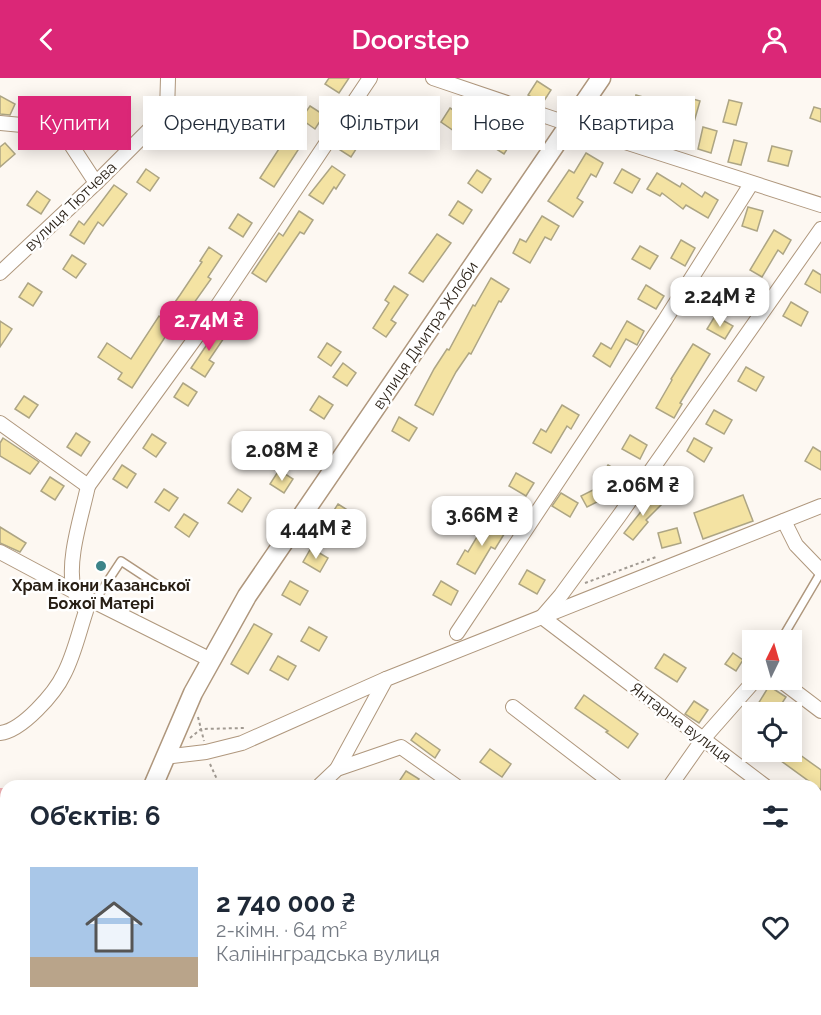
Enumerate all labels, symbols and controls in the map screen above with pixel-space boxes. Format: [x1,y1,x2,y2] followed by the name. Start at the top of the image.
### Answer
[30,23,63,56] icon: back
[758,23,791,56] icon: person
[352,24,469,55] text: Doorstep
[18,96,131,150] chip: Купити
[143,96,307,150] chip: Орендувати
[319,96,440,150] chip: Фільтри
[452,96,545,150] chip: Нове
[557,96,695,150] chip: Квартира
[20,158,120,255] street label: вулиця Тютчева
[369,258,482,413] street label: вулиця Дмитра Жлоби
[665,277,775,328] pin: 2.24M ₴
[684,284,756,308] text: 2.24M ₴
[154,301,264,352] pin: 2.74M ₴
[174,308,244,332] text: 2.74M ₴
[227,431,337,482] pin: 2.08M ₴
[246,438,318,462] text: 2.08M ₴
[588,466,698,517] pin: 2.06M ₴
[607,473,679,497] text: 2.06M ₴
[427,496,537,547] pin: 3.66M ₴
[446,503,518,527] text: 3.66M ₴
[261,509,371,560] pin: 4.44M ₴
[280,516,352,540] text: 4.44M ₴
[94,559,108,573] marker: Храм ікони Казанської Божої Матері
[11,576,191,613] place label: Храм ікони Казанської Божої Матері
[742,630,802,690] north arrow
[742,630,802,762] map controls
[627,678,735,766] street label: Янтарна вулиця
[742,702,802,762] button: locate
[759,800,792,833] icon: filters
[30,801,160,831] text: Об’єктів: 6
[216,888,356,918] text: 2 740 000 ₴
[78,891,150,963] icon: home
[759,911,792,944] icon: heart
[216,918,347,942] text: 2-кімн. · 64 m²
[216,942,440,966] text: Калінінградська вулиця

